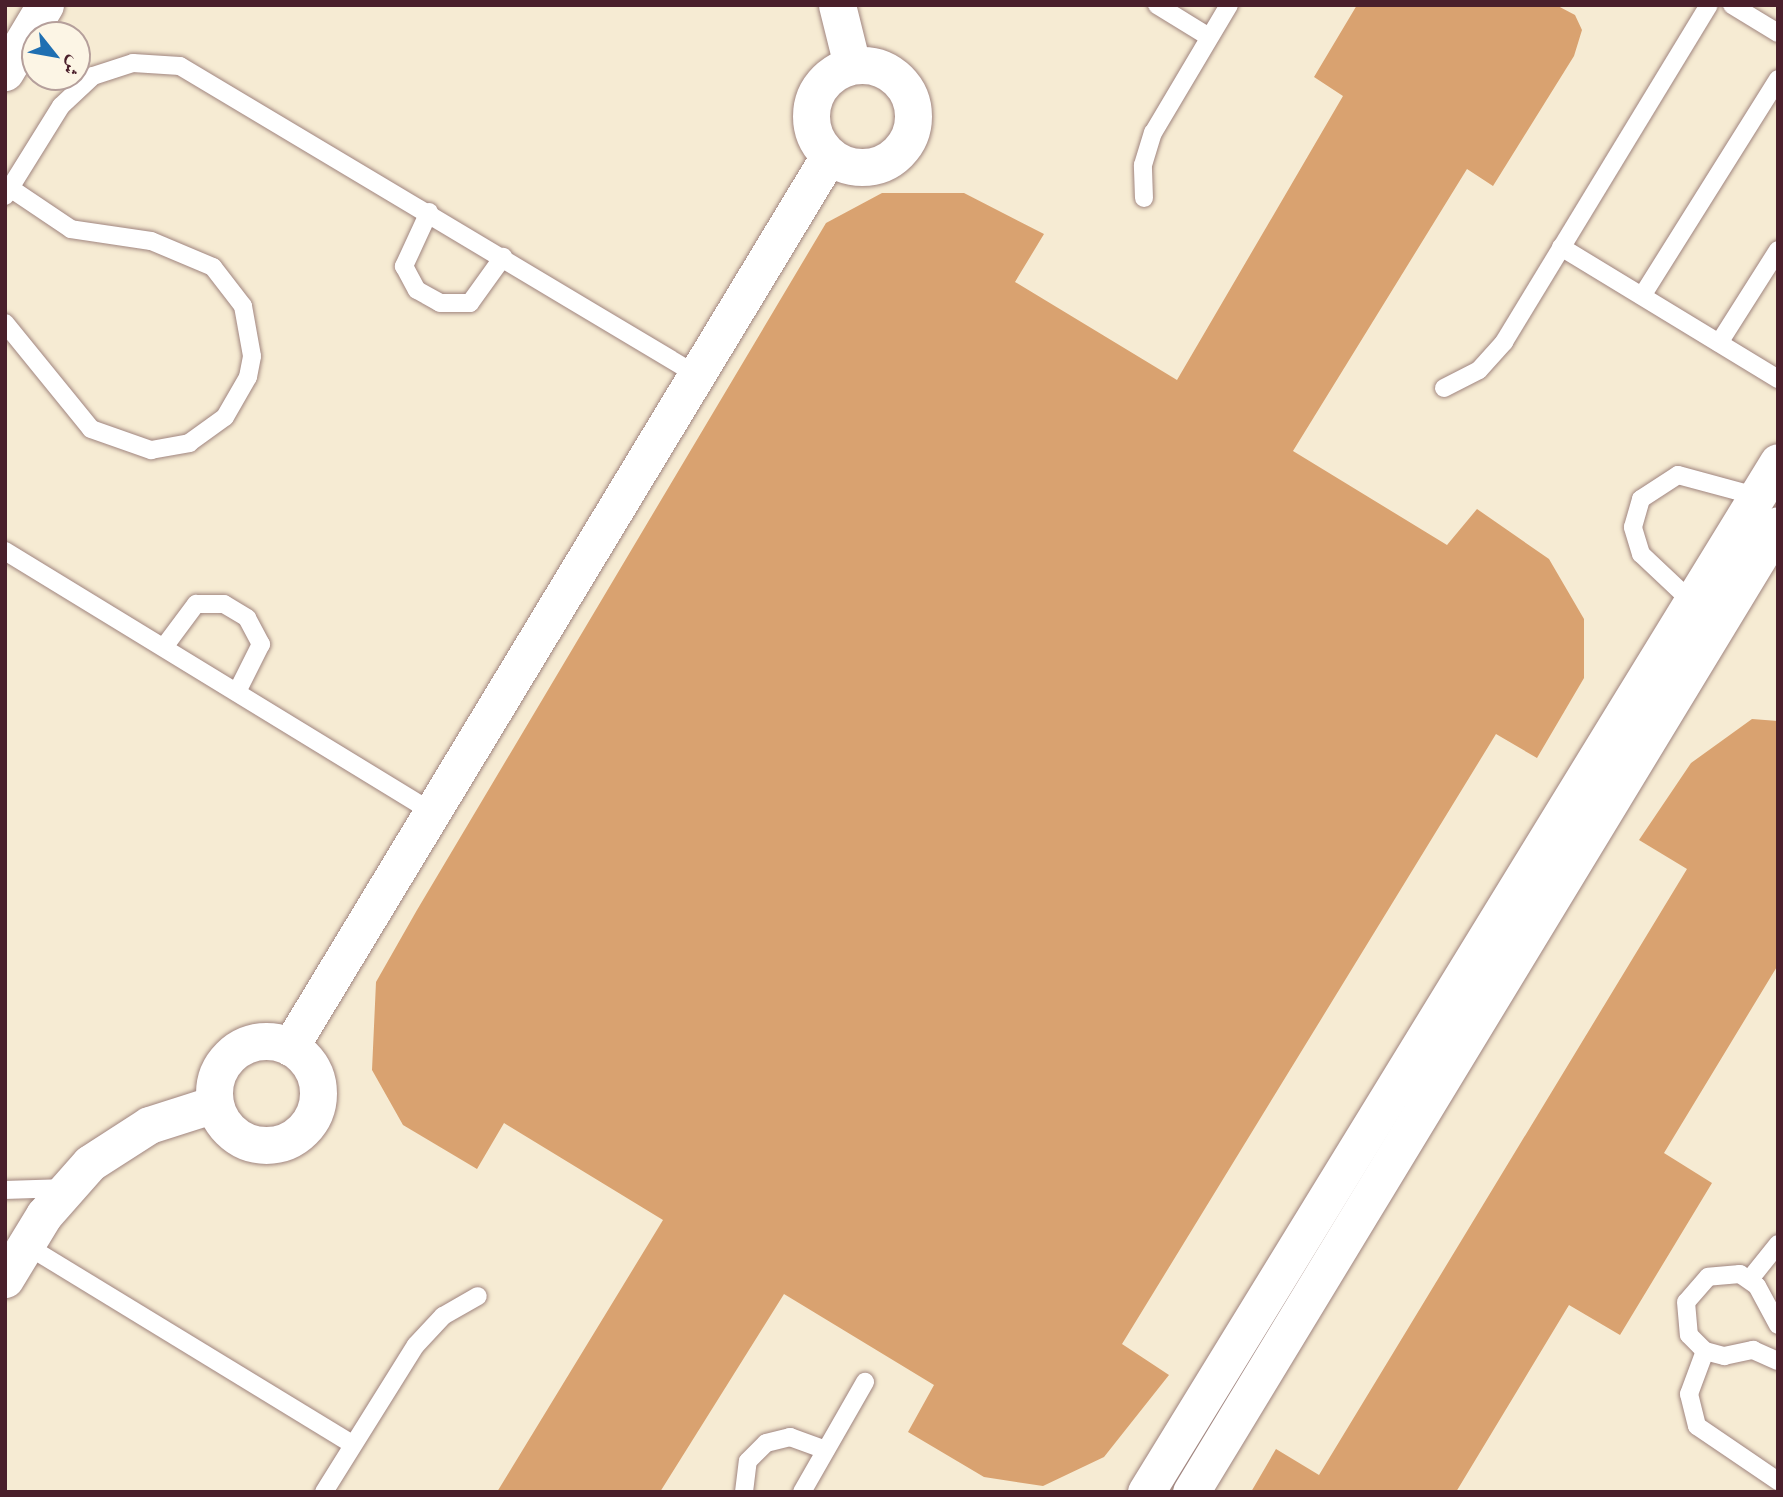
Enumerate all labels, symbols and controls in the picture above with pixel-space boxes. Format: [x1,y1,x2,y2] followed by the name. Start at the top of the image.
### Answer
[21,21,91,91] north arrow
[58,52,87,80] text: ش

